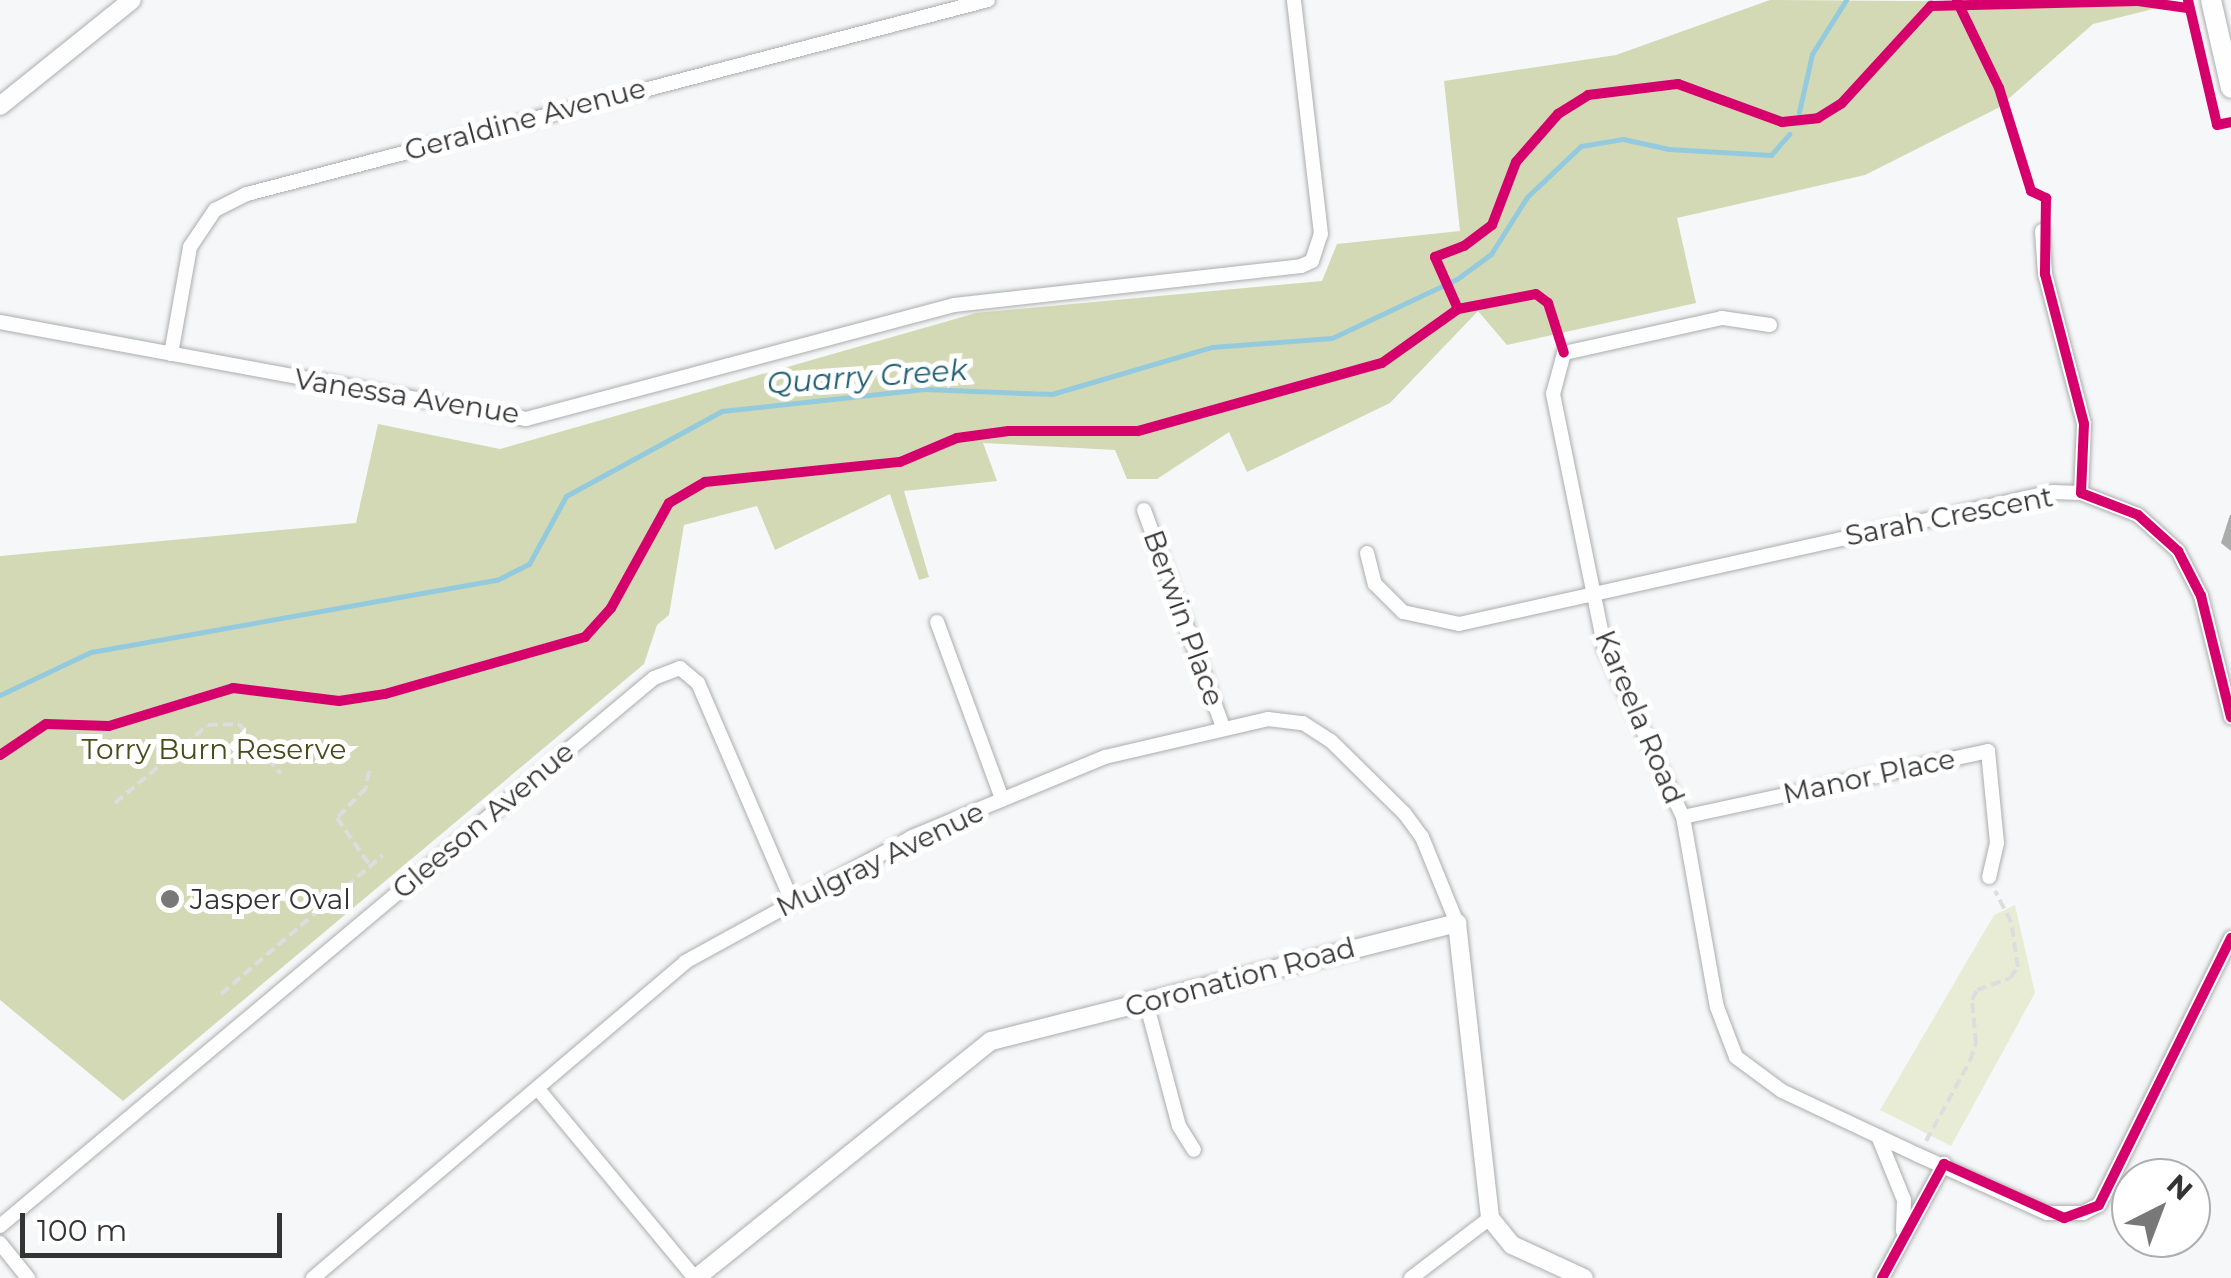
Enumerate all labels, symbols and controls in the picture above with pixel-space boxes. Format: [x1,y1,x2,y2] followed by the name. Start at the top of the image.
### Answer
[401,71,649,167] street label: Geraldine Avenue
[766,352,968,402] water label: Quarry Creek
[292,362,522,430] street label: Vanessa Avenue
[1842,479,2056,553] street label: Sarah Crescent
[1137,525,1231,711] street label: Berwin Place
[1588,625,1692,809] street label: Kareela Road
[82,732,346,766] park label: Torry Burn Reserve
[386,734,580,906] street label: Gleeson Avenue
[1780,741,1958,811] street label: Manor Place
[771,794,989,924] street label: Mulgray Avenue
[190,882,351,916] place label: Jasper Oval
[159,888,181,910] marker: Jasper Oval
[1121,930,1359,1024] street label: Coronation Road
[2111,1158,2211,1258] north arrow
[2160,1167,2200,1207] text: N
[25,1193,288,1255] scale bar
[37,1212,127,1249] text: 100 m

